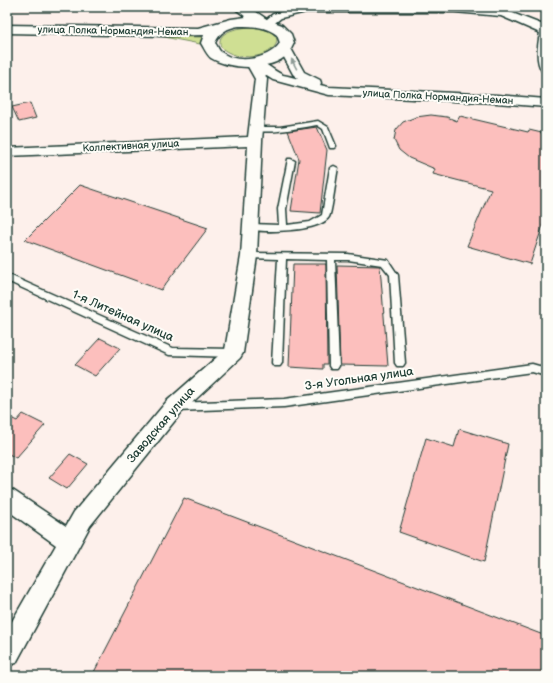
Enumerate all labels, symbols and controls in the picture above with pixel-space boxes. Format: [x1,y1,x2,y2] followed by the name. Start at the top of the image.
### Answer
[37,24,189,38] street label: улица Полка Нормандия-Неман
[290,59,297,70] one-way arrow
[362,87,514,107] street label: улица Полка Нормандия-Неман
[82,137,180,155] street label: Коллективная улица
[70,287,176,345] street label: 1-я Литейная улица
[304,364,414,394] street label: 3-я Угольная улица
[124,384,198,466] street label: Заводская улица

